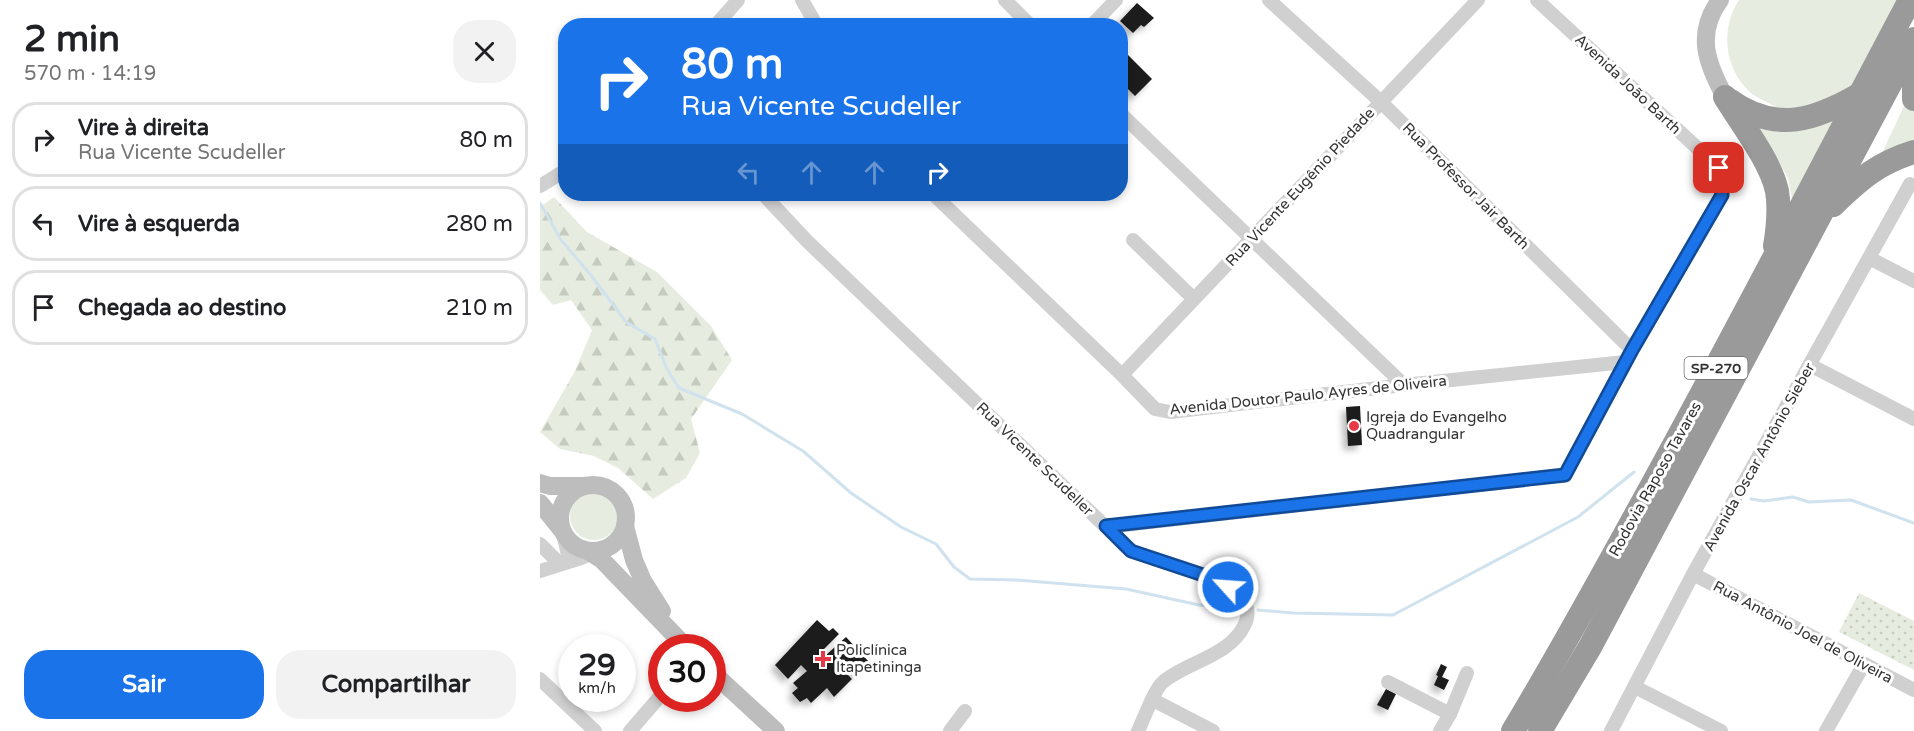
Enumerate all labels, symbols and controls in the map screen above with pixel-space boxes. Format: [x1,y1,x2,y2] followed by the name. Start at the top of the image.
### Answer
[24,18,120,61] text: 2 min
[453,20,516,83] button: close
[1571,30,1685,138] street label: Avenida João Barth
[681,39,783,90] text: 80 m
[582,42,660,120] icon: right
[24,62,156,86] text: 570 m · 14:19
[681,90,961,123] text: Rua Vicente Scudeller
[1222,104,1378,270] street label: Rua Vicente Eugênio Piedade
[78,115,209,141] text: Vire à direita
[1399,119,1533,253] street label: Rua Professor Jair Barth
[27,123,60,156] icon: right
[459,127,513,153] text: 80 m
[78,141,285,165] text: Rua Vicente Scudeller
[1693,142,1744,193] pin
[1702,151,1735,184] icon: arrive
[732,156,765,189] icon: left
[795,156,828,189] icon: ahead
[858,156,891,189] icon: ahead
[921,156,954,189] icon: right
[27,207,60,240] icon: left
[78,211,240,237] text: Vire à esquerda
[446,211,513,237] text: 280 m
[27,291,60,324] icon: arrive
[78,295,286,321] text: Chegada ao destino
[446,295,513,321] text: 210 m
[1684,357,1748,379] road number: SP-270
[1700,359,1819,554] street label: Avenida Oscar Antônio Sieber
[1168,371,1448,419] street label: Avenida Doutor Paulo Ayres de Oliveira
[973,398,1097,520] street label: Rua Vicente Scudeller
[1605,399,1705,559] street label: Rodovia Raposo Tavares
[1366,408,1507,443] place label: Igreja do Evangelho Quadrangular
[1347,419,1361,433] marker: Igreja do Evangelho Quadrangular
[1196,555,1260,619] position arrow
[1710,577,1896,687] street label: Rua Antônio Joel de Oliveira
[648,634,726,712] speed limit sign: 30
[836,641,922,676] place label: Policlínica Itapetininga
[578,647,616,684] text: 29
[24,650,264,719] button: Sair
[276,650,516,719] button: Compartilhar
[814,650,832,668] marker: Policlínica Itapetininga
[578,679,616,697] text: km/h

